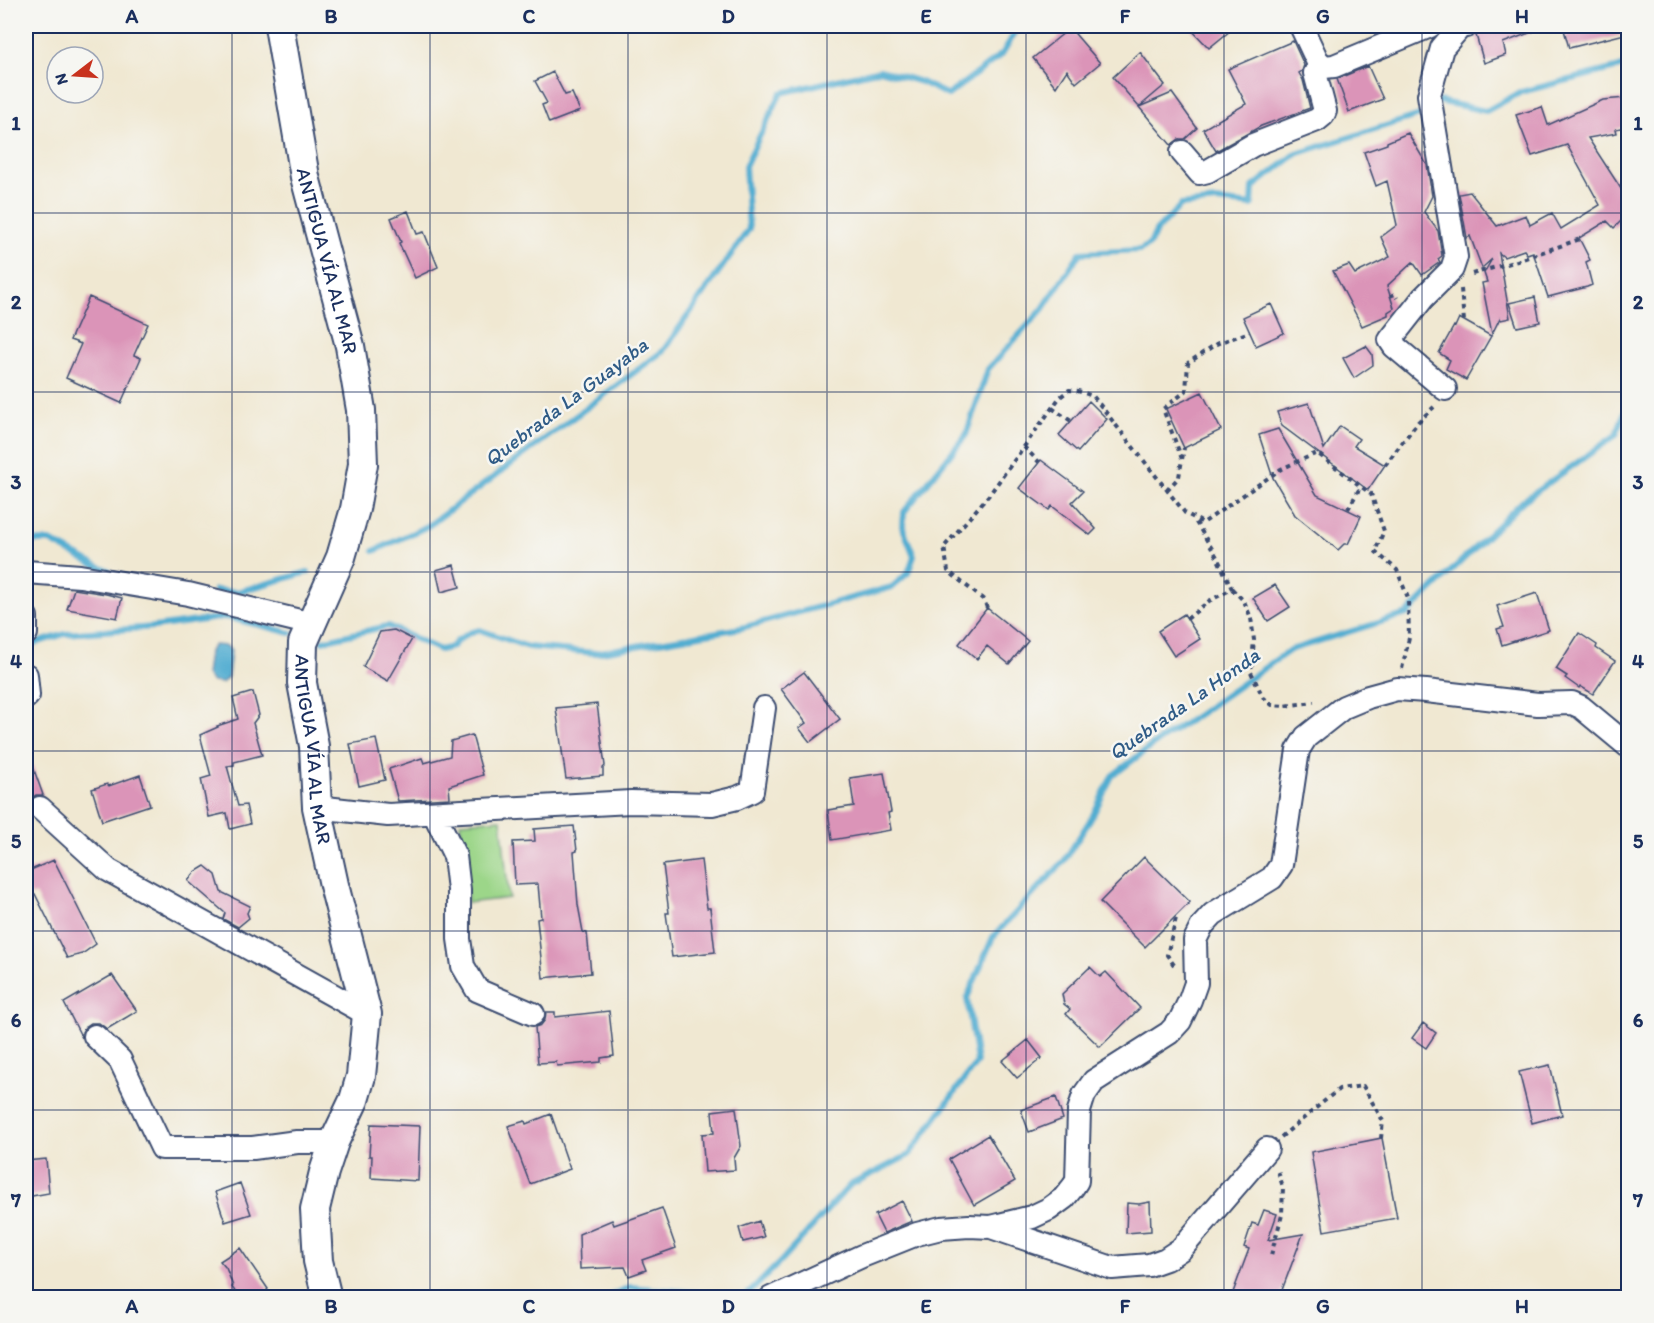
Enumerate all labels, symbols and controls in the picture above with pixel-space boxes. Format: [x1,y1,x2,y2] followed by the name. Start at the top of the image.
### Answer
[125,4,139,28] text: A
[325,4,338,28] text: B
[523,4,536,28] text: C
[721,4,735,28] text: D
[920,4,932,28] text: E
[1120,4,1131,28] text: F
[1316,4,1330,28] text: G
[1515,4,1529,28] text: H
[45,45,105,105] north arrow
[50,71,72,87] text: N
[11,111,21,135] text: 1
[1633,111,1643,135] text: 1
[292,166,363,356] street label: ANTIGUA VÍA AL MAR
[11,290,22,314] text: 2
[1633,290,1644,314] text: 2
[479,332,652,471] water label: Quebrada La Guayaba
[11,470,22,494] text: 3
[1633,470,1644,494] text: 3
[1103,642,1264,765] water label: Quebrada La Honda
[10,649,22,673] text: 4
[1632,649,1644,673] text: 4
[290,654,337,846] street label: ANTIGUA VÍA AL MAR
[11,829,22,853] text: 5
[1633,829,1644,853] text: 5
[11,1008,22,1032] text: 6
[1633,1008,1644,1032] text: 6
[10,1188,21,1212] text: 7
[1632,1188,1643,1212] text: 7
[125,1294,139,1318] text: A
[325,1294,338,1318] text: B
[523,1294,536,1318] text: C
[721,1294,735,1318] text: D
[920,1294,932,1318] text: E
[1120,1294,1131,1318] text: F
[1316,1294,1330,1318] text: G
[1515,1294,1529,1318] text: H

